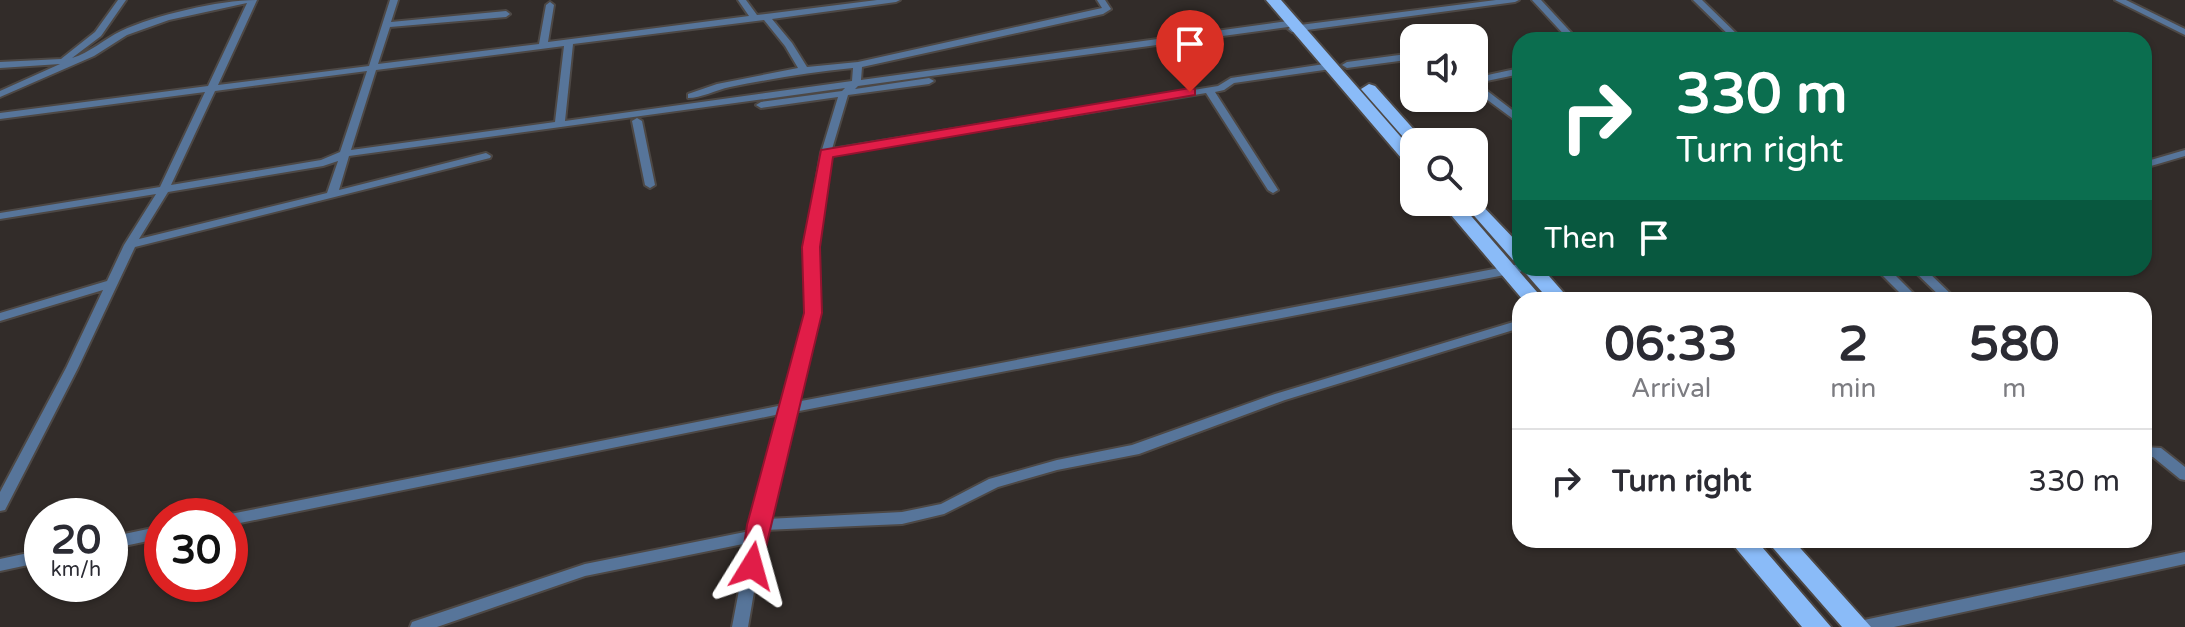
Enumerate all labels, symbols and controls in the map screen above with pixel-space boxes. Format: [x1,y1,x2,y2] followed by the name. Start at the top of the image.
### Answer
[1156,10,1224,92] pin
[1168,22,1212,66] icon: arrive
[1400,24,1488,216] map controls
[1400,24,1488,112] button: sound
[1676,61,1847,128] text: 330 m
[1544,64,1648,168] icon: right
[1400,128,1488,216] button: search
[1676,129,1843,172] text: Turn right
[1632,216,1676,260] icon: arrive
[1544,220,1616,257] text: Then
[1605,316,1738,374] text: 06:33
[1838,316,1868,374] text: 2
[1969,316,2059,374] text: 580
[1631,373,1711,404] text: Arrival
[1830,373,1876,404] text: min
[2002,373,2026,404] text: m
[1544,459,1588,503] icon: right
[1612,463,1752,500] text: Turn right
[2028,463,2120,500] text: 330 m
[144,498,248,602] speed limit sign: 30
[51,516,101,564] text: 20
[710,524,794,608] position arrow
[51,558,101,582] text: km/h

